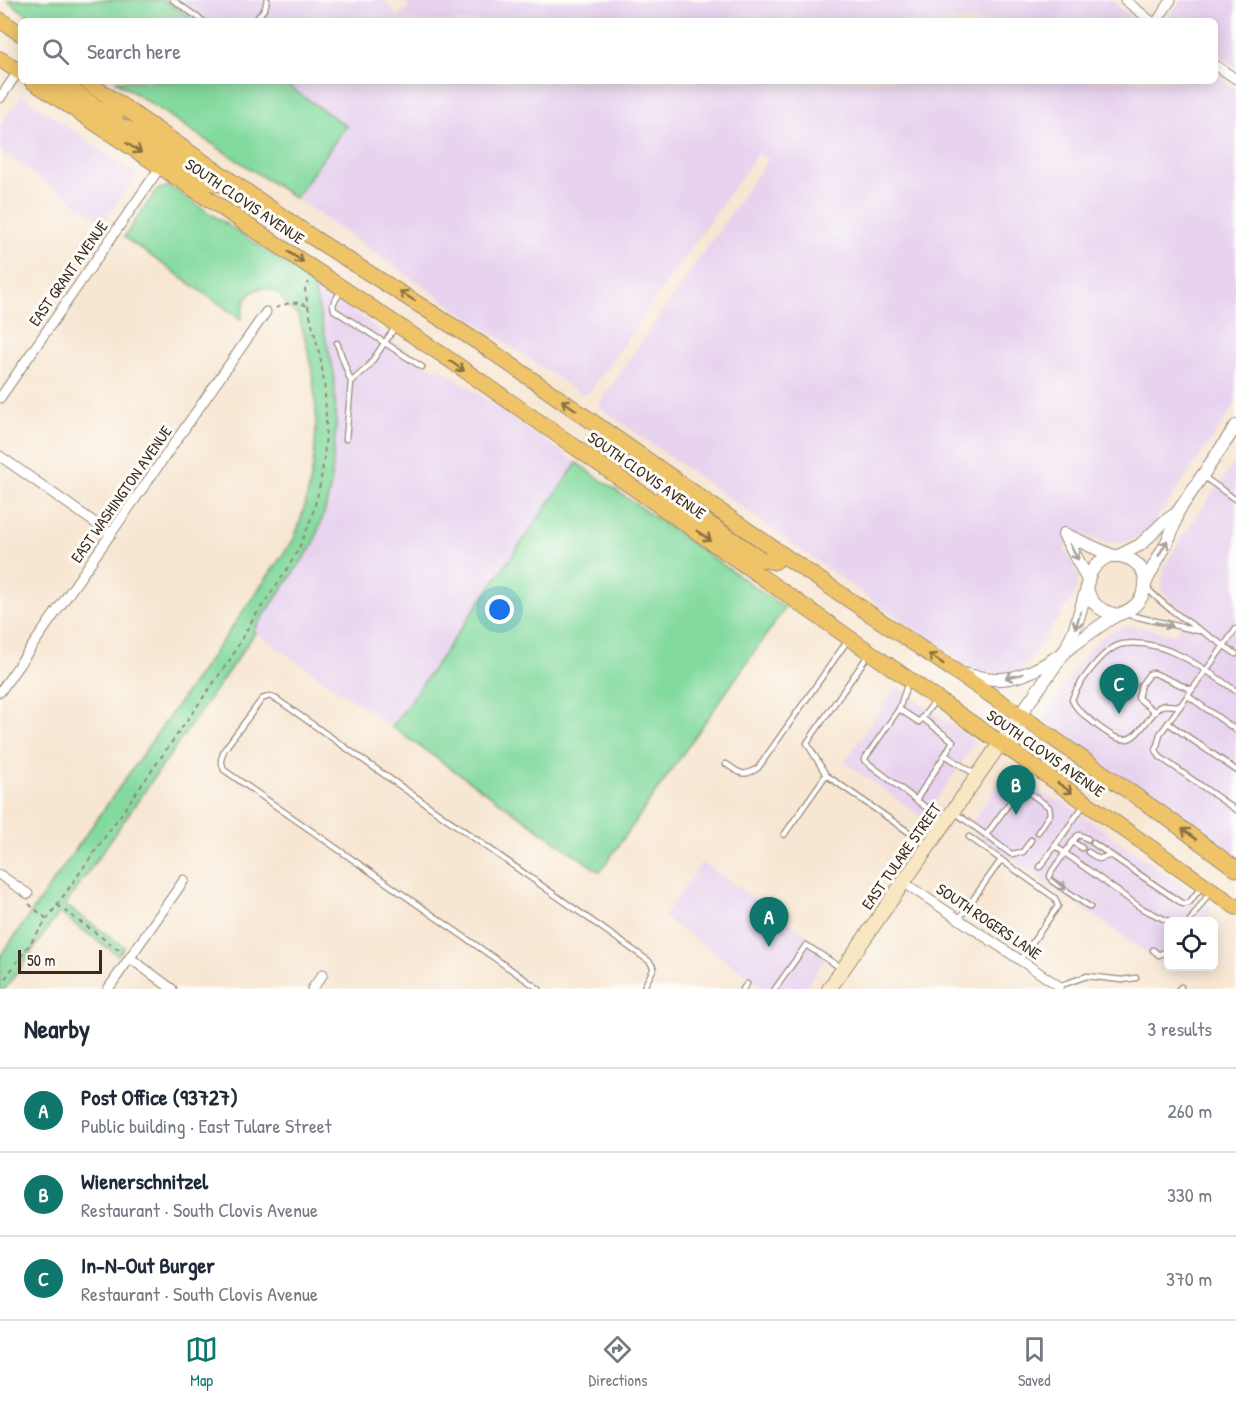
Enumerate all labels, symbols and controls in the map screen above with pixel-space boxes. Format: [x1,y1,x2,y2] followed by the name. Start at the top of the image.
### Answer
[18,18,1218,84] search box
[39,35,72,68] icon: search
[87,36,181,66] text: Search here
[125,142,141,154] one-way arrow
[181,153,309,249] street label: SOUTH CLOVIS AVENUE
[23,216,113,330] street label: EAST GRANT AVENUE
[287,251,303,263] one-way arrow
[398,290,415,303] one-way arrow
[449,360,465,372] one-way arrow
[561,399,577,411] one-way arrow
[65,421,177,567] street label: EAST WASHINGTON AVENUE
[584,426,710,524] street label: SOUTH CLOVIS AVENUE
[695,530,712,542] one-way arrow
[1157,540,1169,557] one-way arrow
[1069,542,1080,560] one-way arrow
[485,595,514,624] your location
[1071,610,1082,629] one-way arrow
[1154,618,1173,630] one-way arrow
[928,652,945,665] one-way arrow
[1100,664,1138,714] pin: C
[1005,671,1024,683] one-way arrow
[983,704,1109,802] street label: SOUTH CLOVIS AVENUE
[996,766,1036,815] pin: B
[1057,782,1073,794] one-way arrow
[856,798,946,914] street label: EAST TULARE STREET
[1181,827,1197,840] one-way arrow
[1051,877,1066,891] one-way arrow
[932,878,1046,964] street label: SOUTH ROGERS LANE
[750,898,788,947] pin: A
[1164,917,1218,971] map controls
[1164,917,1218,971] button: locate
[18,947,102,974] scale bar
[27,949,56,971] text: 50 m
[24,1011,90,1046] text: Nearby
[1147,1015,1212,1042] text: 3 results
[81,1082,238,1112] text: Post Office (93727)
[39,1097,48,1124] text: A
[1168,1097,1212,1124] text: 260 m
[81,1112,332,1139] text: Public building · East Tulare Street
[81,1166,208,1196] text: Wienerschnitzel
[38,1181,49,1208] text: B
[1167,1181,1212,1208] text: 330 m
[81,1196,318,1223] text: Restaurant · South Clovis Avenue
[81,1250,215,1280] text: In-N-Out Burger
[38,1265,49,1292] text: C
[1166,1265,1212,1292] text: 370 m
[81,1280,318,1307] text: Restaurant · South Clovis Avenue
[185,1333,218,1391] tab: Map
[589,1333,647,1391] tab: Directions
[1018,1333,1051,1391] tab: Saved

